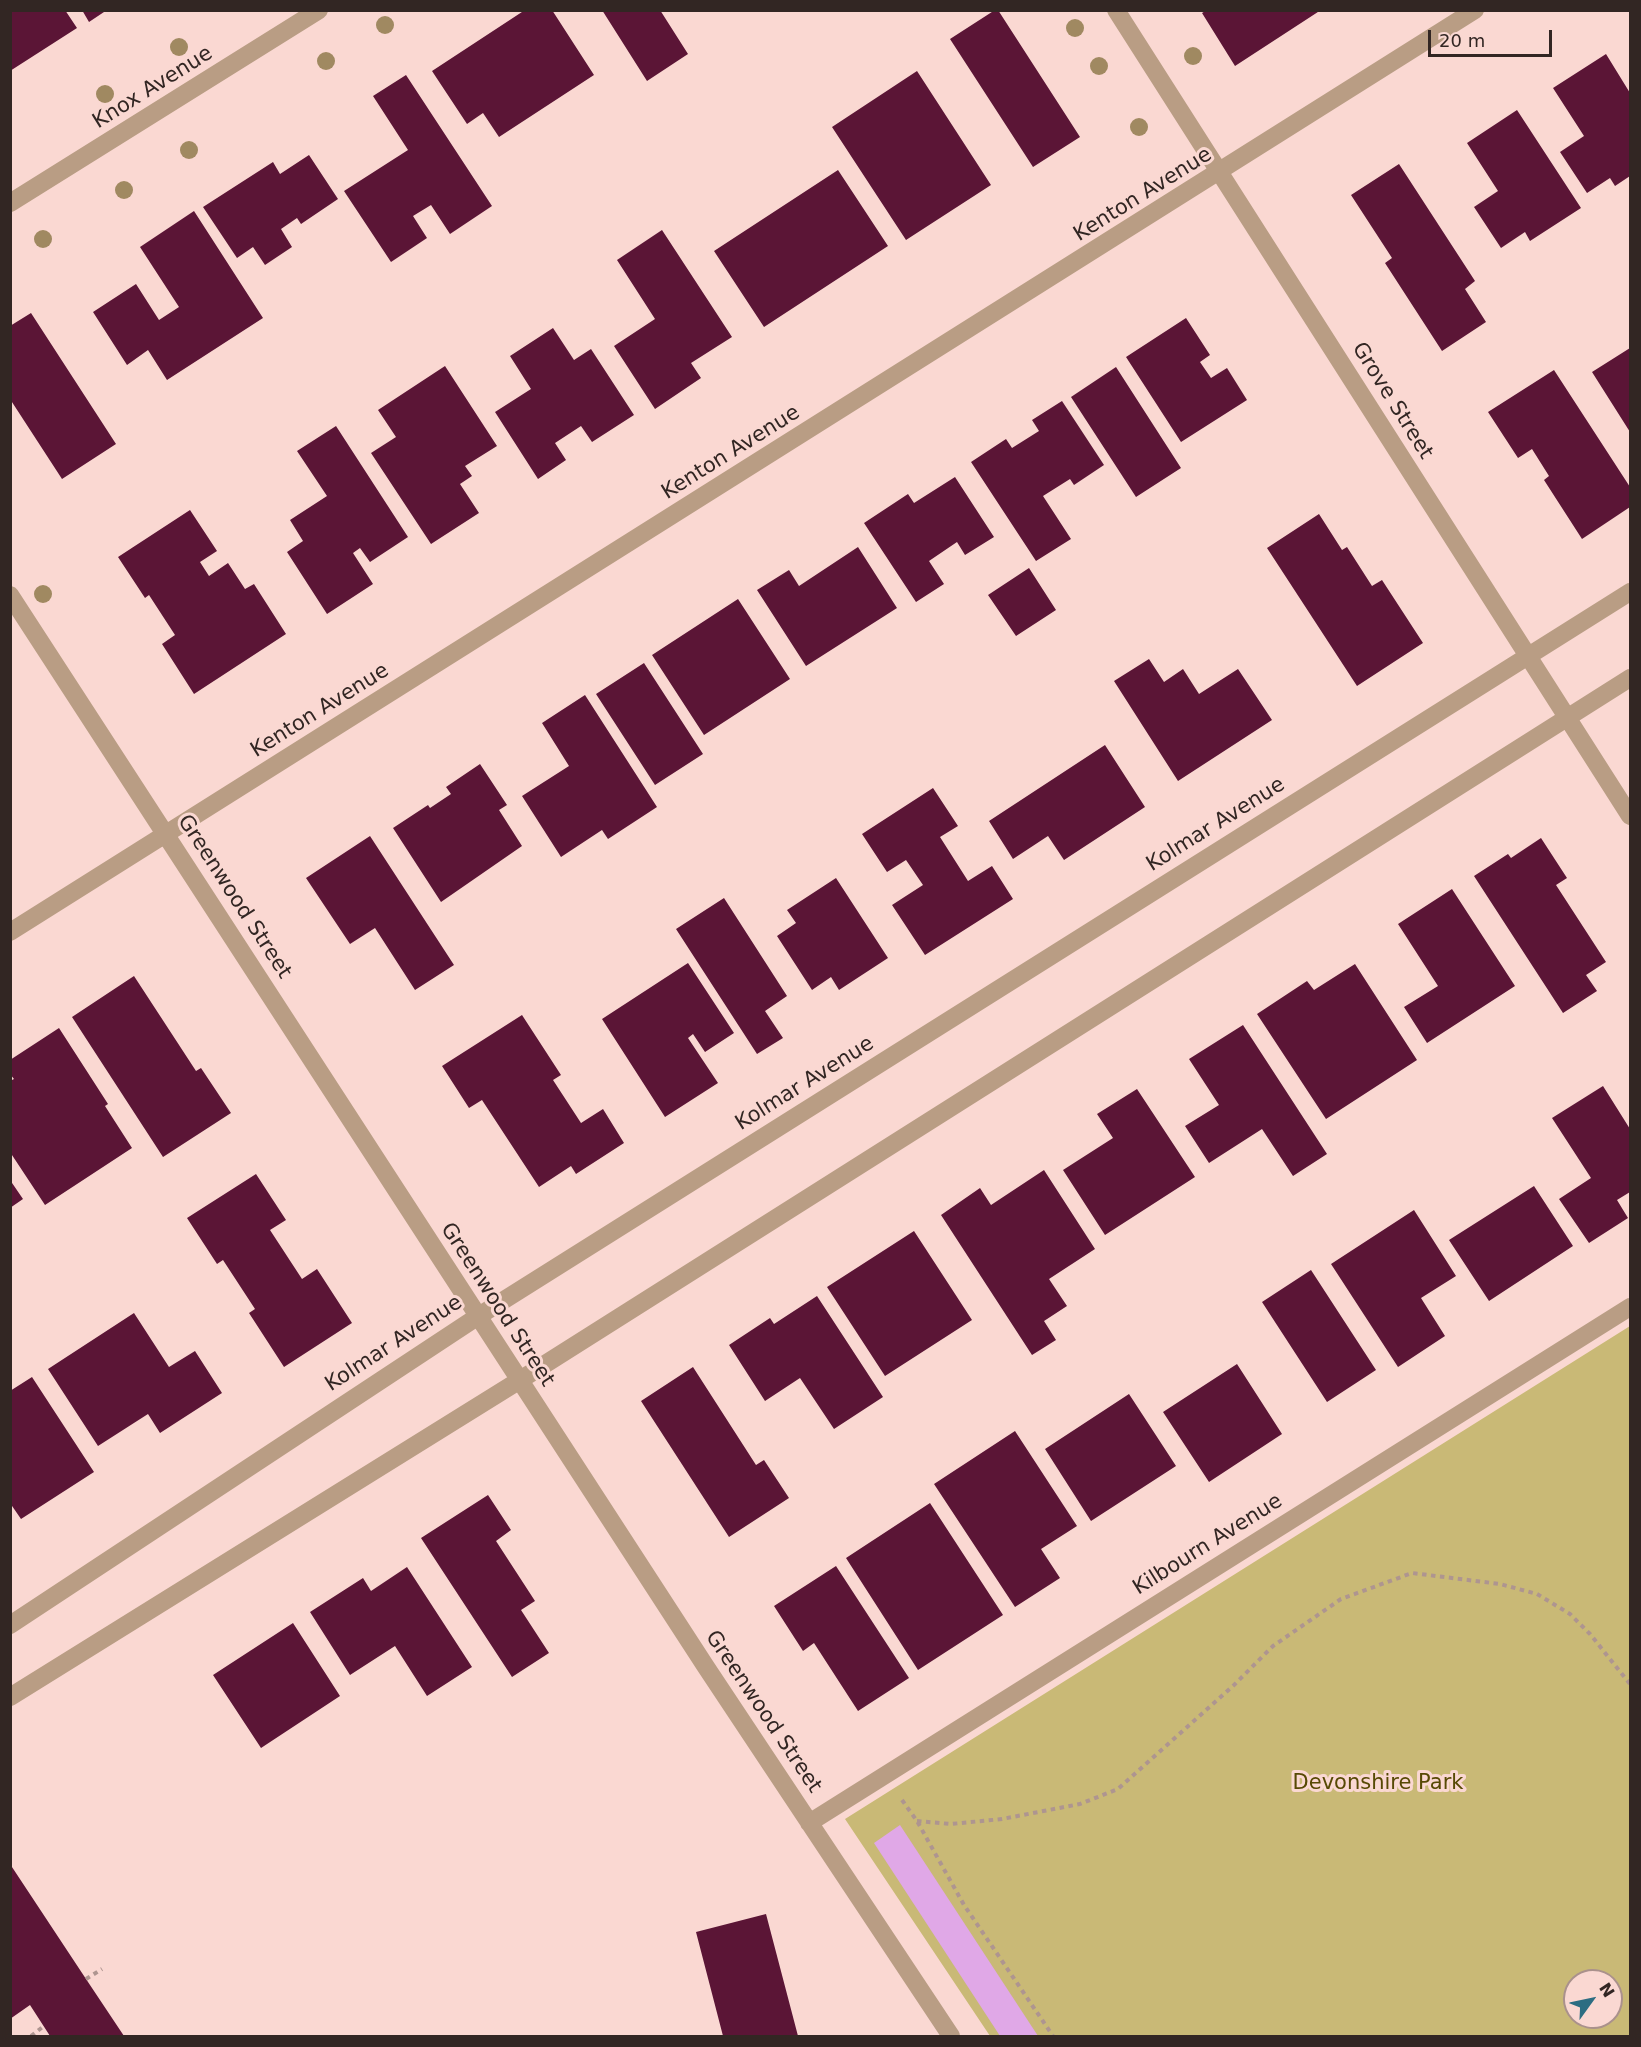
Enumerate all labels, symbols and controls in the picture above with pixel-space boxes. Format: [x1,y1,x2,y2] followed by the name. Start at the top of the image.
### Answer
[1431,18,1556,56] scale bar
[1439,30,1485,51] text: 20 m
[88,41,218,135] street label: Knox Avenue
[1069,142,1217,248] street label: Kenton Avenue
[1346,338,1438,464] street label: Grove Street
[657,400,805,506] street label: Kenton Avenue
[246,658,394,764] street label: Kenton Avenue
[1142,772,1290,878] street label: Kolmar Avenue
[172,810,296,984] street label: Greenwood Street
[731,1031,879,1137] street label: Kolmar Avenue
[435,1218,559,1392] street label: Greenwood Street
[321,1290,467,1398] street label: Kolmar Avenue
[1129,1489,1287,1601] street label: Kilbourn Avenue
[699,1626,827,1798] street label: Greenwood Street
[1293,1771,1463,1797] park label: Devonshire Park
[1563,1969,1623,2029] north arrow
[1595,1979,1618,2001] text: N

